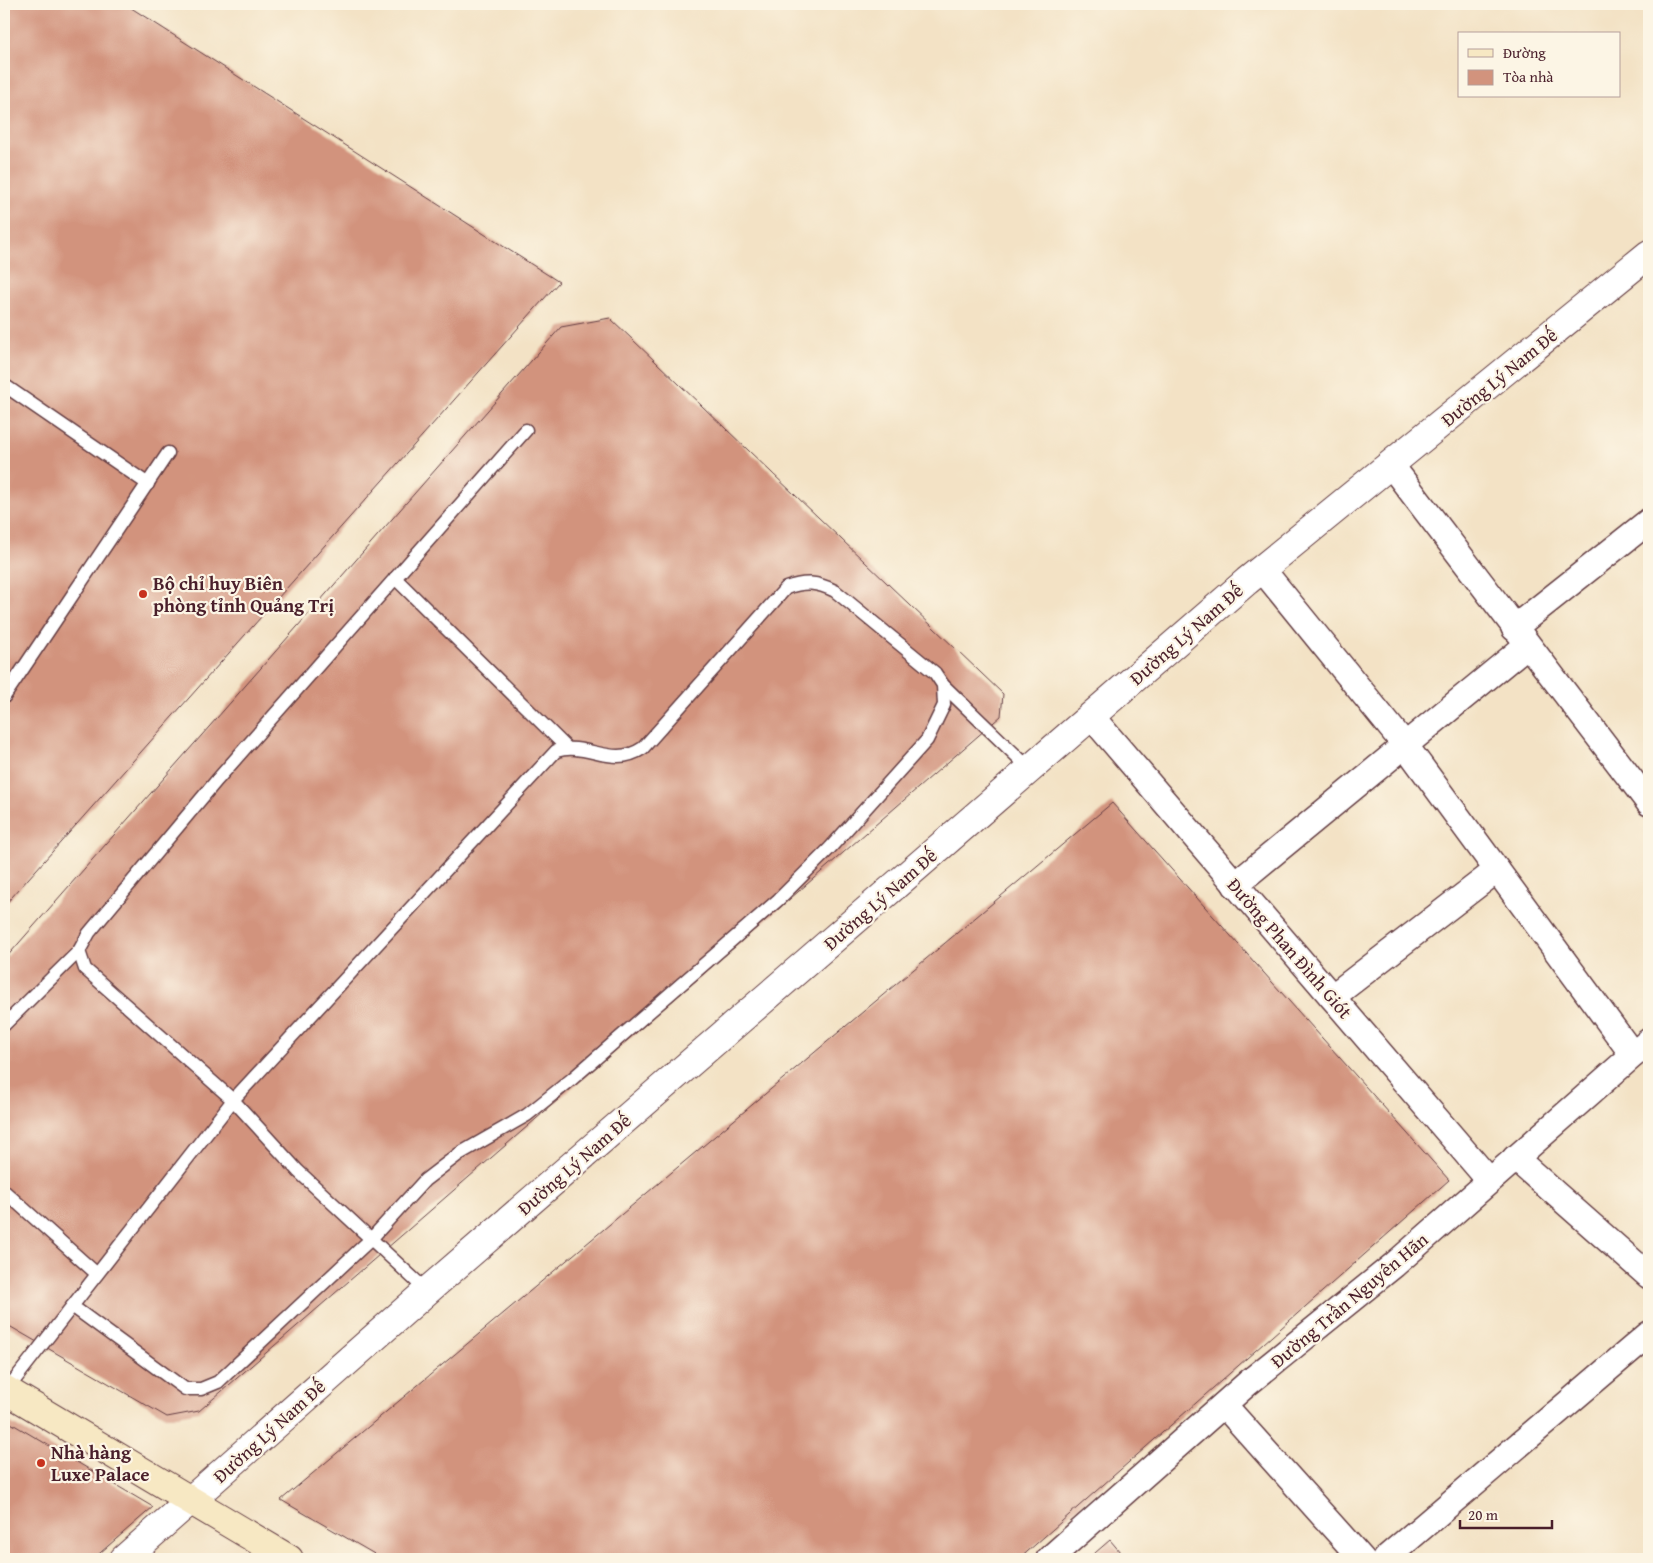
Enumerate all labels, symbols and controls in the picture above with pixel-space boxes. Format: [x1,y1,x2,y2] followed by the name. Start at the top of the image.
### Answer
[1458,32,1620,98] legend
[1503,42,1546,63] text: Đường
[1503,66,1553,87] text: Tòa nhà
[1435,321,1563,433] street label: Đường Lý Nam Đế
[153,569,334,619] place label: Bộ chỉ huy Biên phòng tỉnh Quảng Trị
[1123,577,1249,691] street label: Đường Lý Nam Đế
[137,588,149,600] marker: Bộ chỉ huy Biên phòng tỉnh Quảng Trị
[817,842,943,956] street label: Đường Lý Nam Đế
[1221,871,1359,1025] street label: Đường Phan Đình Giót
[511,1107,637,1221] street label: Đường Lý Nam Đế
[1264,1225,1434,1374] street label: Đường Trần Nguyên Hãn
[207,1373,332,1489] street label: Đường Lý Nam Đế
[51,1438,150,1488] place label: Nhà hàng Luxe Palace
[35,1457,47,1469] marker: Nhà hàng Luxe Palace
[1460,1498,1553,1530] scale bar
[1468,1504,1499,1525] text: 20 m

